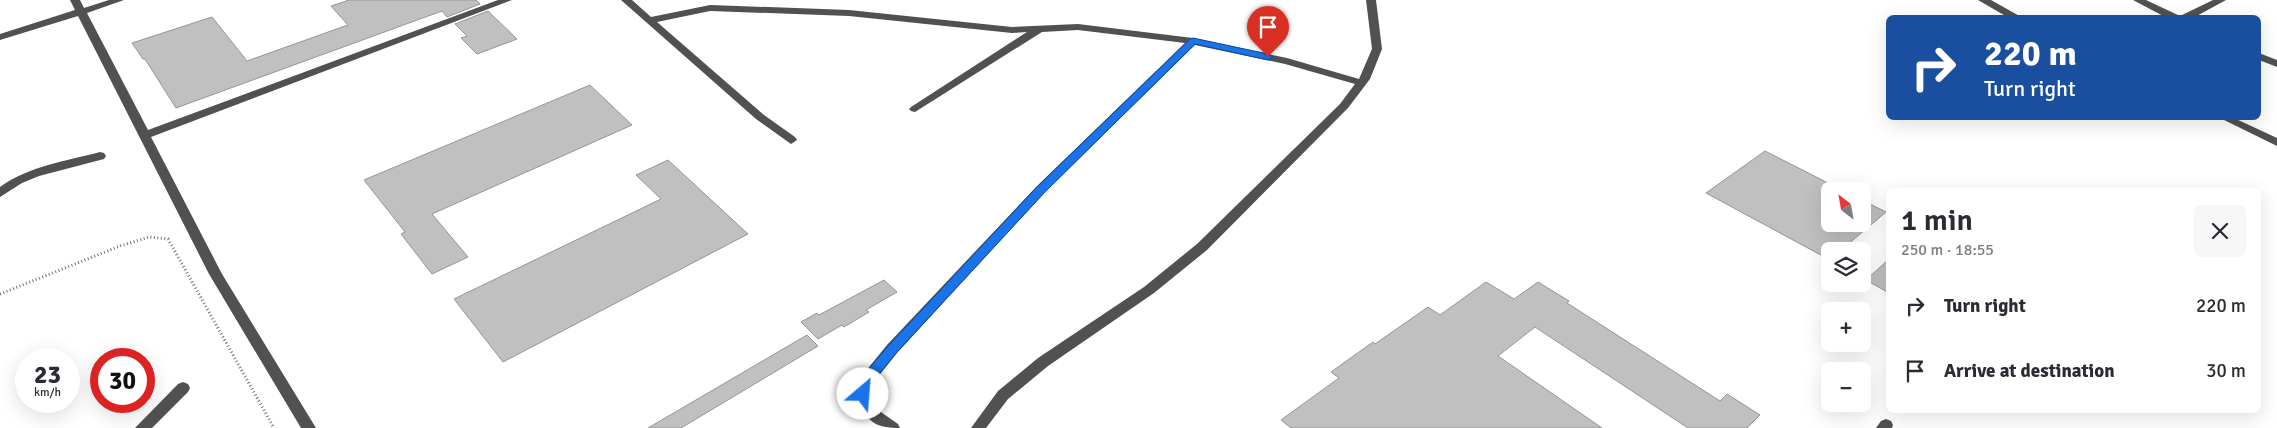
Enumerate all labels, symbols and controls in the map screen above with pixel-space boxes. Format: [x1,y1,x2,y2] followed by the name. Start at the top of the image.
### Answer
[1247,6,1289,57] pin
[1254,13,1282,41] icon: arrive
[1984,32,2077,75] text: 220 m
[1901,35,1966,100] icon: right
[1984,75,2076,102] text: Turn right
[1821,182,1871,232] north arrow
[1821,182,1871,412] map controls
[1901,202,1973,239] text: 1 min
[2194,205,2246,257] button: close
[1901,240,1994,260] text: 250 m · 18:55
[1821,242,1871,292] button: layers
[1901,292,1929,320] icon: right
[1944,294,2026,318] text: Turn right
[2196,294,2246,318] text: 220 m
[1821,302,1871,352] button: +
[90,348,155,413] speed limit sign: 30
[1901,357,1929,385] icon: arrive
[34,359,61,390] text: 23
[1944,359,2115,383] text: Arrive at destination
[2206,359,2246,383] text: 30 m
[1821,362,1871,412] button: −
[836,367,888,419] position arrow
[34,385,61,400] text: km/h

